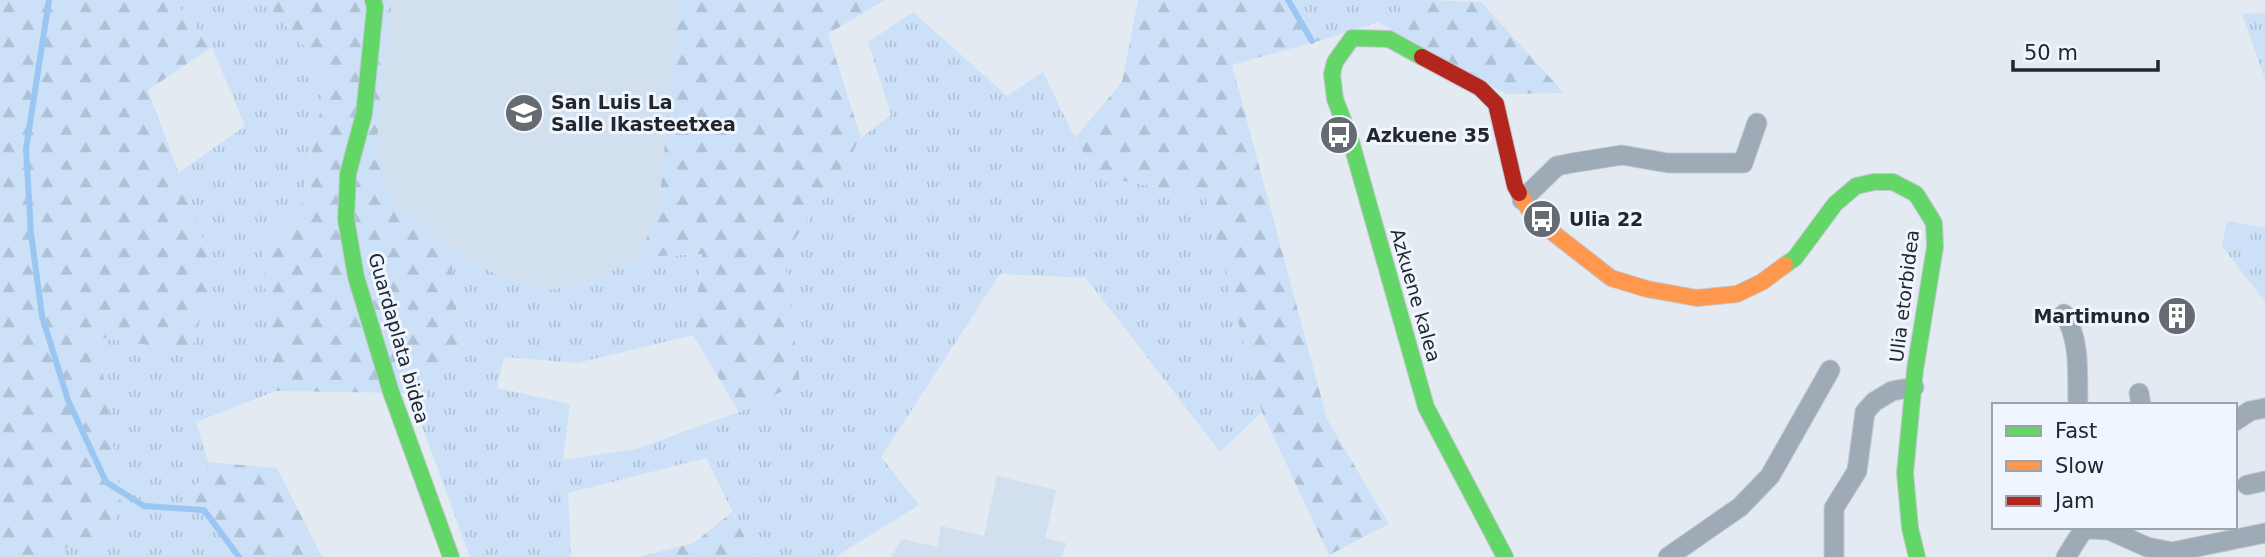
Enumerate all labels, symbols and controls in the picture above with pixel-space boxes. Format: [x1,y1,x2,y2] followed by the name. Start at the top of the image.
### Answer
[2013,28,2158,72] scale bar
[2024,41,2078,65] text: 50 m
[551,91,736,135] place label: San Luis La Salle Ikasteetxea
[503,92,545,134] school or university icon: San Luis La Salle Ikasteetxea
[1318,114,1360,156] bus stop icon: Azkuene 35
[1366,124,1490,146] place label: Azkuene 35
[1521,198,1563,240] bus stop icon: Ulia 22
[1569,208,1643,230] place label: Ulia 22
[1386,226,1446,364] street label: Azkuene kalea
[1885,228,1923,364] street label: Ulia etorbidea
[364,250,434,426] street label: Guardaplata bidea
[2156,295,2198,337] building icon: Martimuno
[2033,305,2150,327] place label: Martimuno
[1992,403,2237,529] legend
[2055,419,2097,443] text: Fast
[2055,454,2104,478] text: Slow
[2053,489,2095,513] text: Jam

